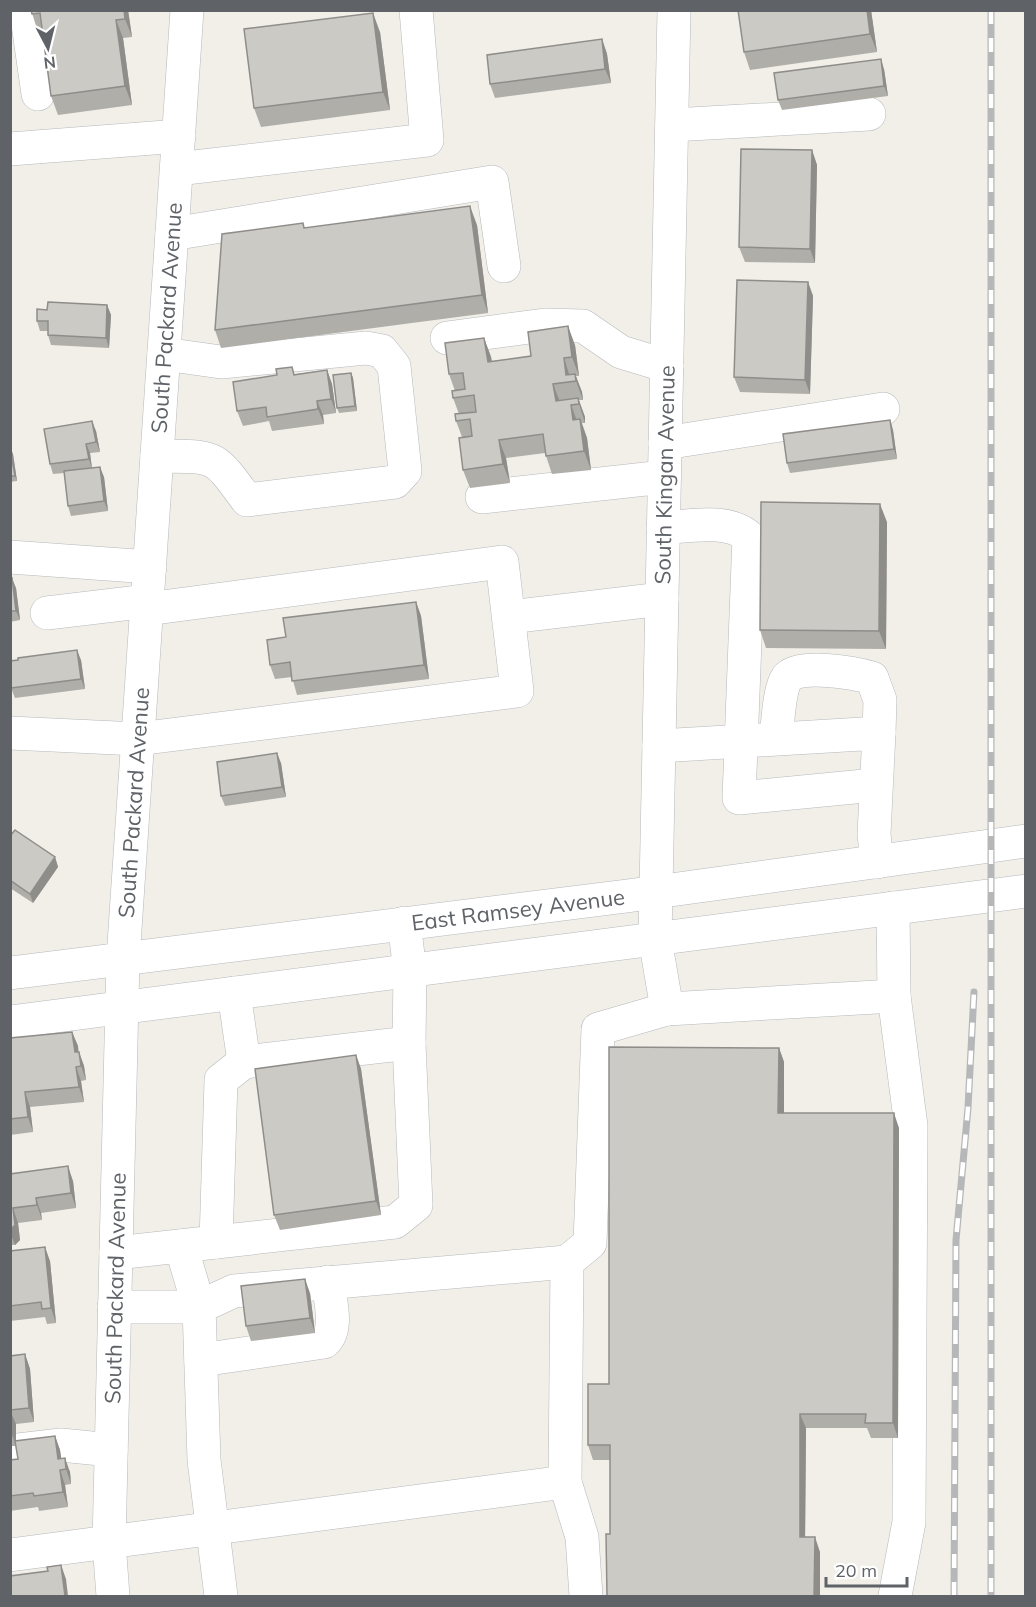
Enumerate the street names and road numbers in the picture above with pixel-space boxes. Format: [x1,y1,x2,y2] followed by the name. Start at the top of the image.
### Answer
[144,202,188,434] street label: South Packard Avenue
[648,365,681,585] street label: South Kingan Avenue
[112,686,155,919] street label: South Packard Avenue
[410,882,626,937] street label: East Ramsey Avenue
[98,1172,132,1404] street label: South Packard Avenue

